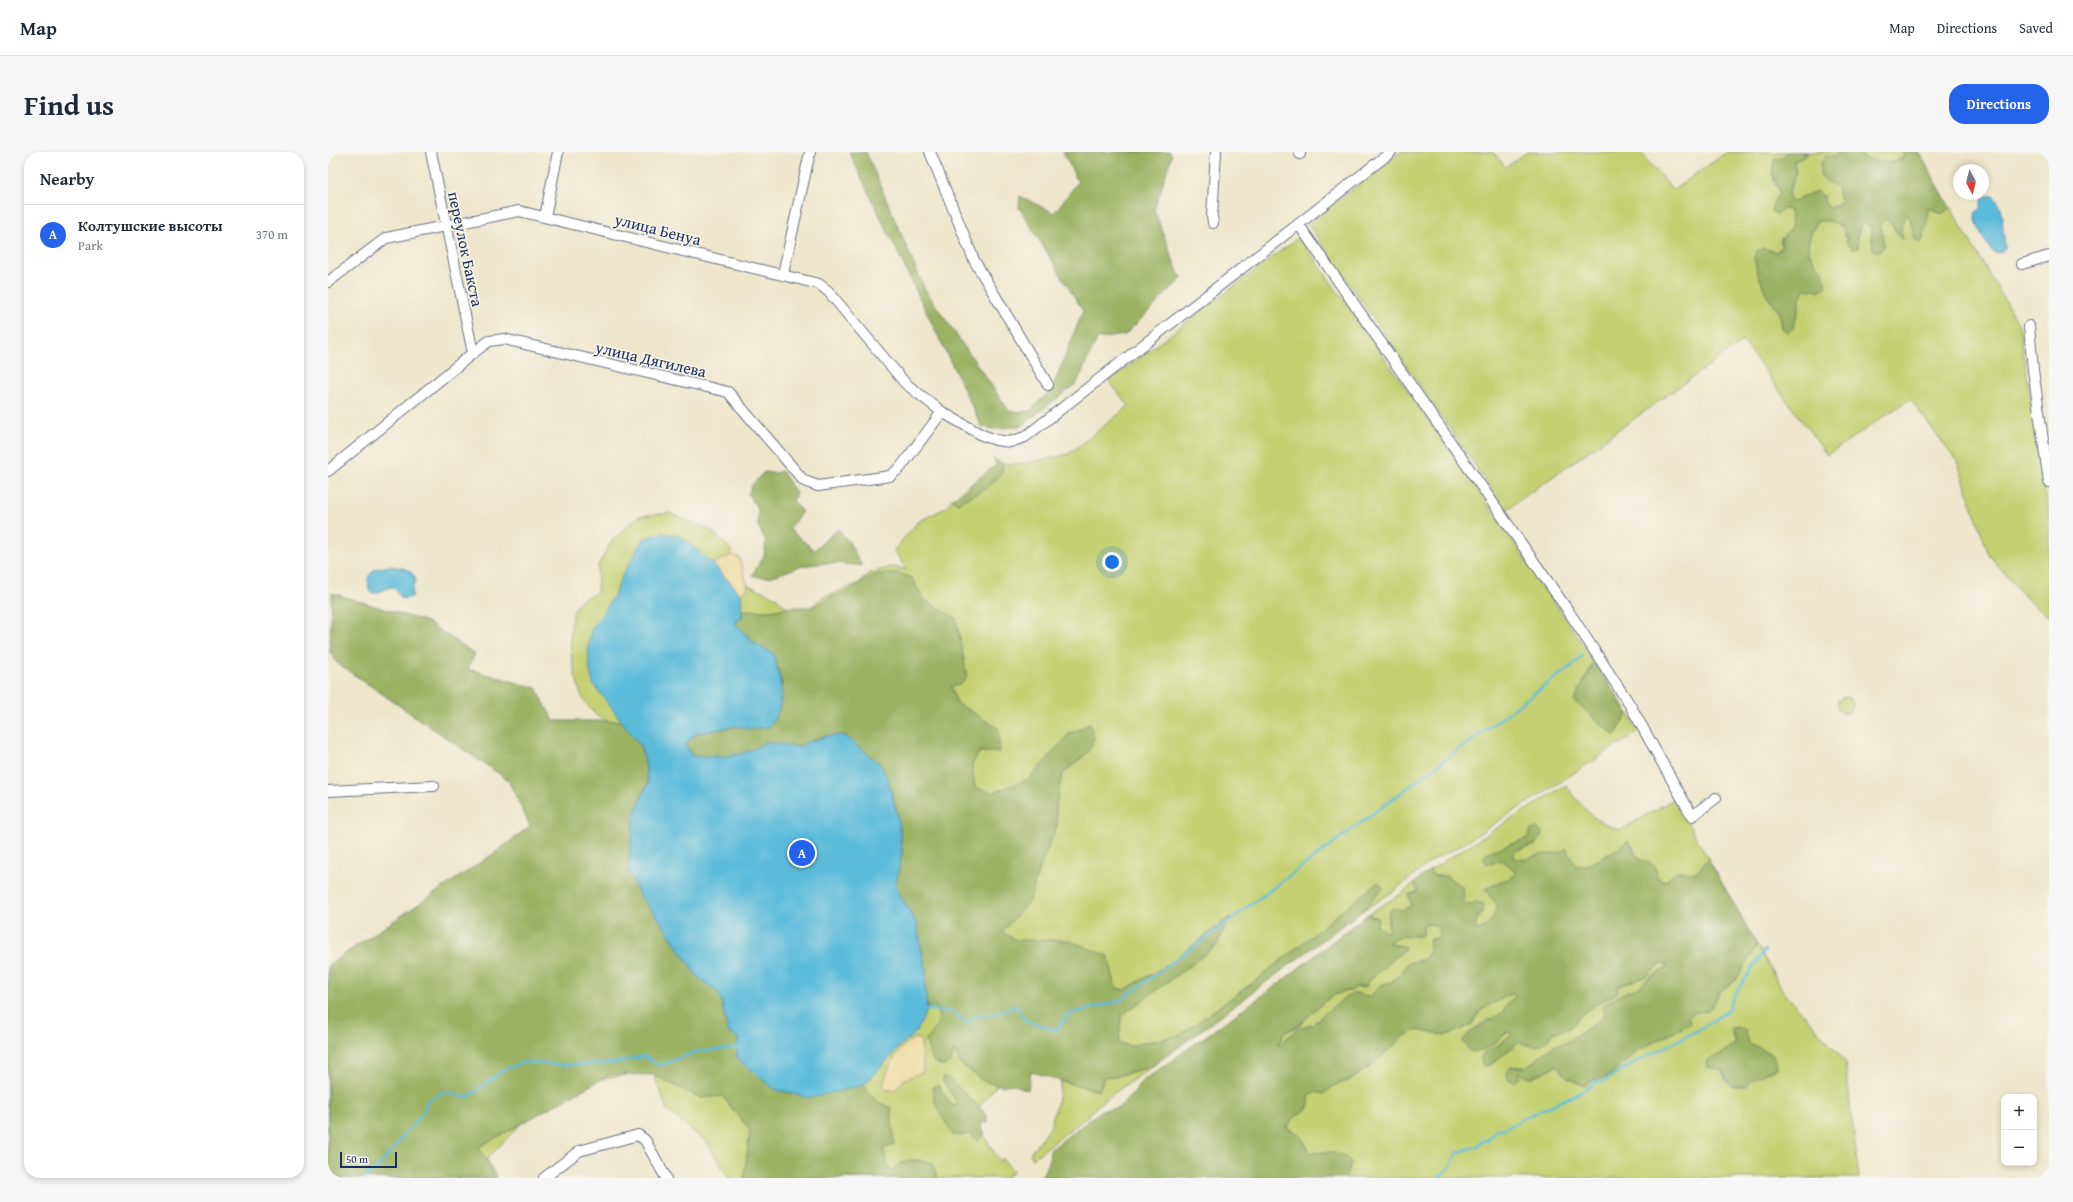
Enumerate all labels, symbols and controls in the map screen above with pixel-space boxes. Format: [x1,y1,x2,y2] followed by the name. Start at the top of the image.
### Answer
[20,14,57,42] text: Map
[1889,18,1915,38] text: Map
[1937,18,1997,38] text: Directions
[2019,18,2053,38] text: Saved
[24,84,114,125] text: Find us
[1949,84,2049,124] button: Directions
[1953,164,1989,200] north arrow
[40,166,94,191] text: Nearby
[442,189,490,309] street label: переулок Бакста
[611,206,704,251] street label: улица Бенуа
[78,215,223,236] text: Колтушские высоты
[49,225,57,244] text: A
[256,225,288,244] text: 370 m
[78,236,103,255] text: Park
[592,334,709,383] street label: улица Дягилева
[1102,552,1122,572] your location
[789,838,815,868] pin: A
[2001,1094,2037,1166] map controls
[2001,1094,2037,1130] button: +
[2001,1130,2037,1166] button: −
[340,1150,397,1169] scale bar
[346,1151,368,1167] text: 50 m

